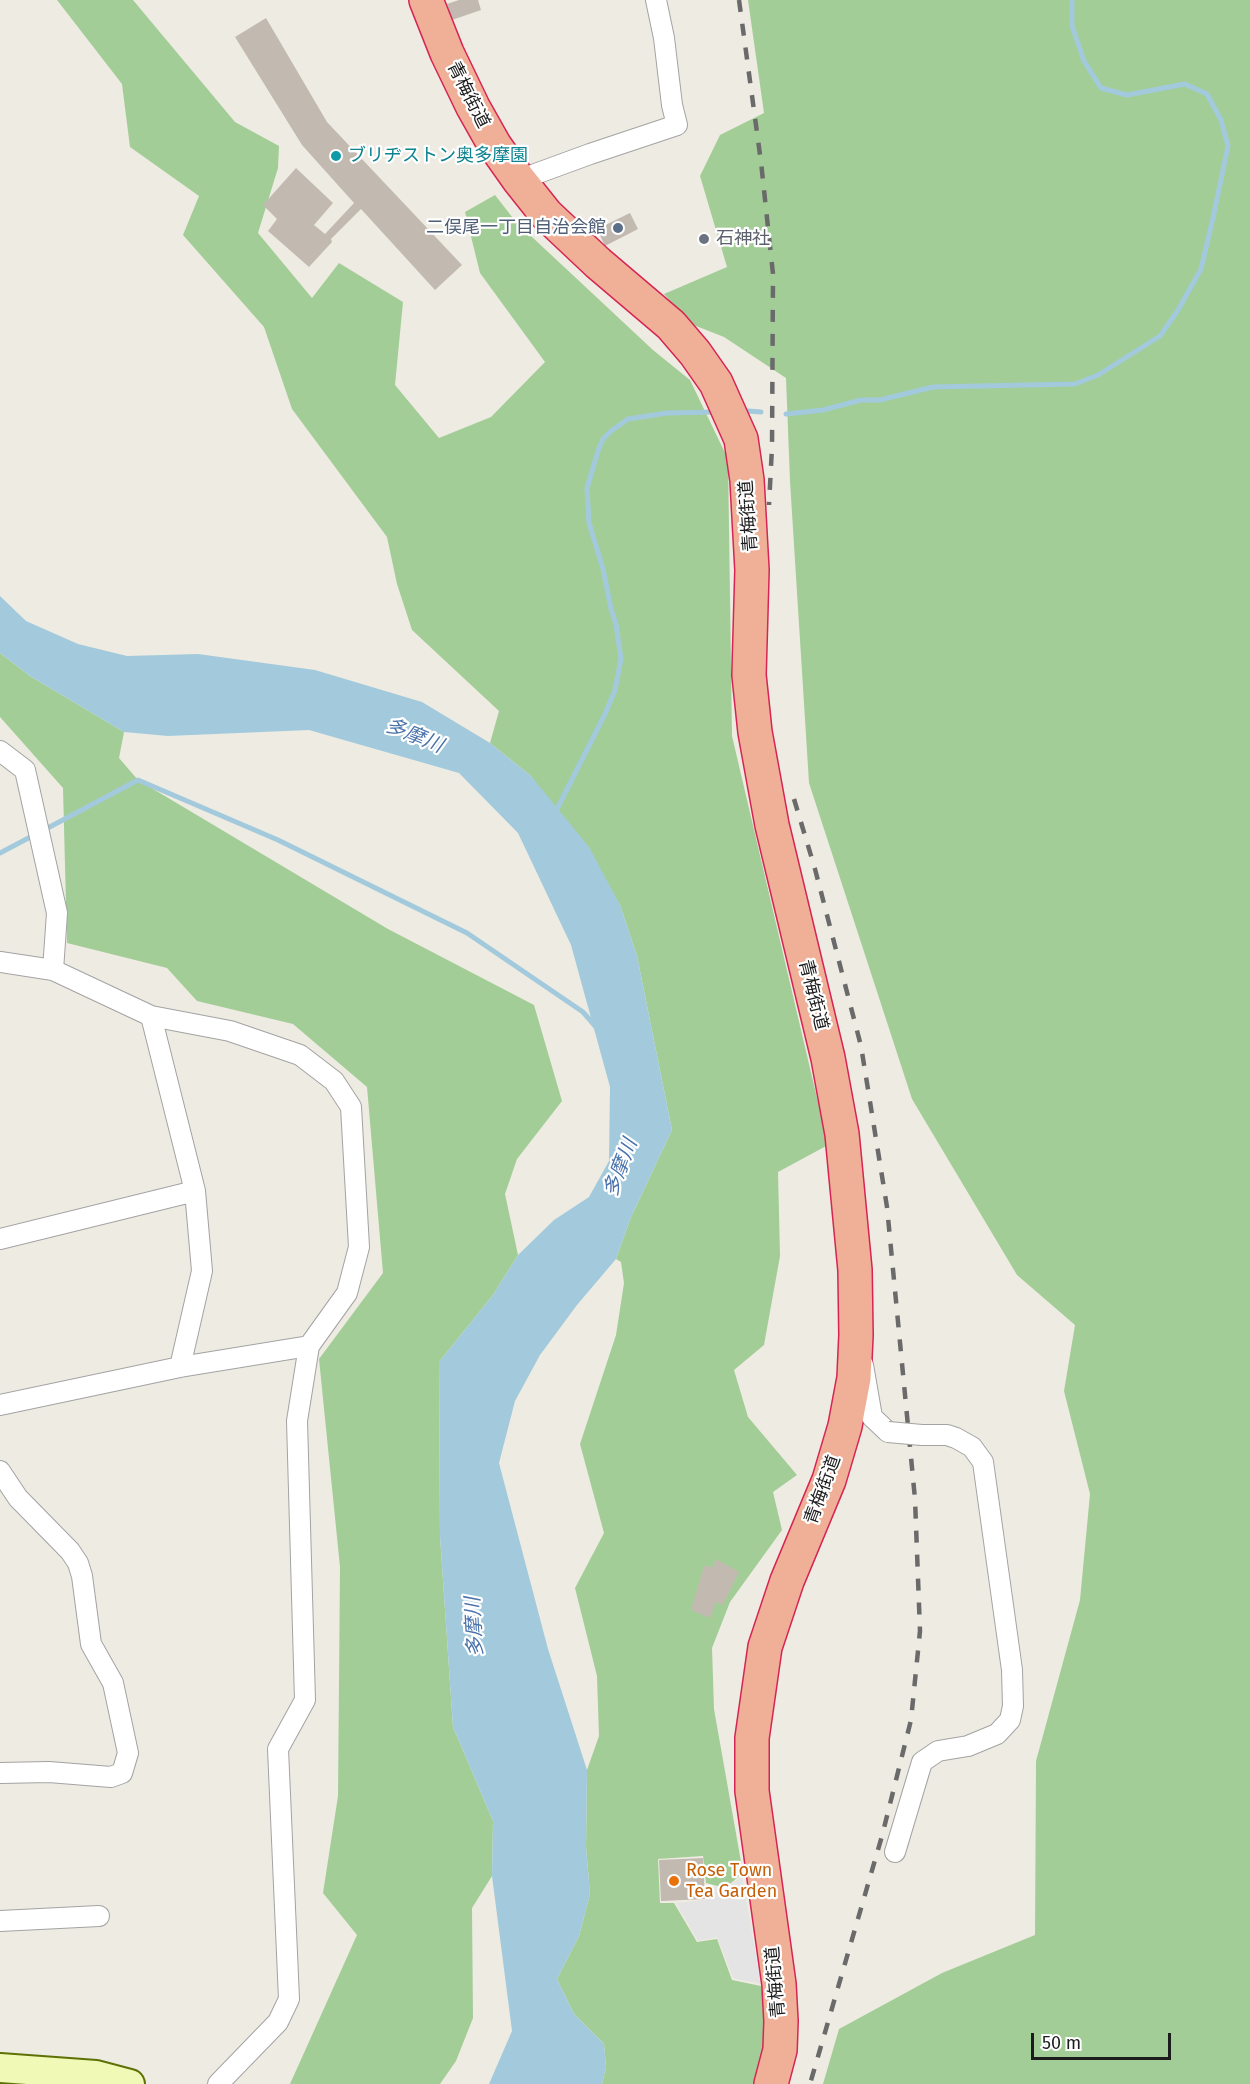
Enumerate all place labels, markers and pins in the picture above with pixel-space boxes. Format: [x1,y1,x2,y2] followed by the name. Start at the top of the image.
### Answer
[348,145,528,167] place label: ブリヂストン奥多摩園
[329,149,343,163] marker: ブリヂストン奥多摩園
[426,217,606,239] place label: 二俣尾一丁目自治会館
[611,221,625,235] marker: 二俣尾一丁目自治会館
[716,228,770,250] place label: 石神社
[697,232,711,246] marker: 石神社
[686,1860,777,1902] place label: Rose Town Tea Garden
[667,1874,681,1888] marker: Rose Town Tea Garden

